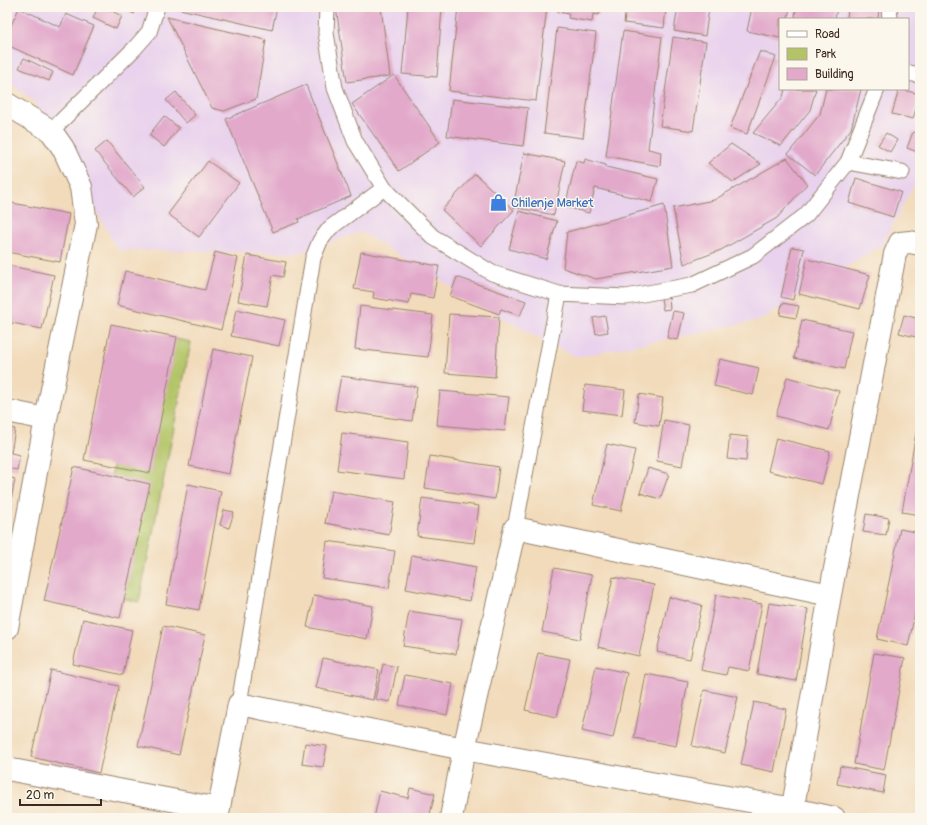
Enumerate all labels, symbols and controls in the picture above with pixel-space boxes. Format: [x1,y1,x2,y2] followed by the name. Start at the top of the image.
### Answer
[779,18,909,90] legend
[815,27,840,42] text: Road
[815,47,836,62] text: Park
[815,67,854,82] text: Building
[488,192,508,212] shop icon: Chilenje Market
[511,195,594,211] place label: Chilenje Market
[20,781,101,807] scale bar
[26,788,55,803] text: 20 m

